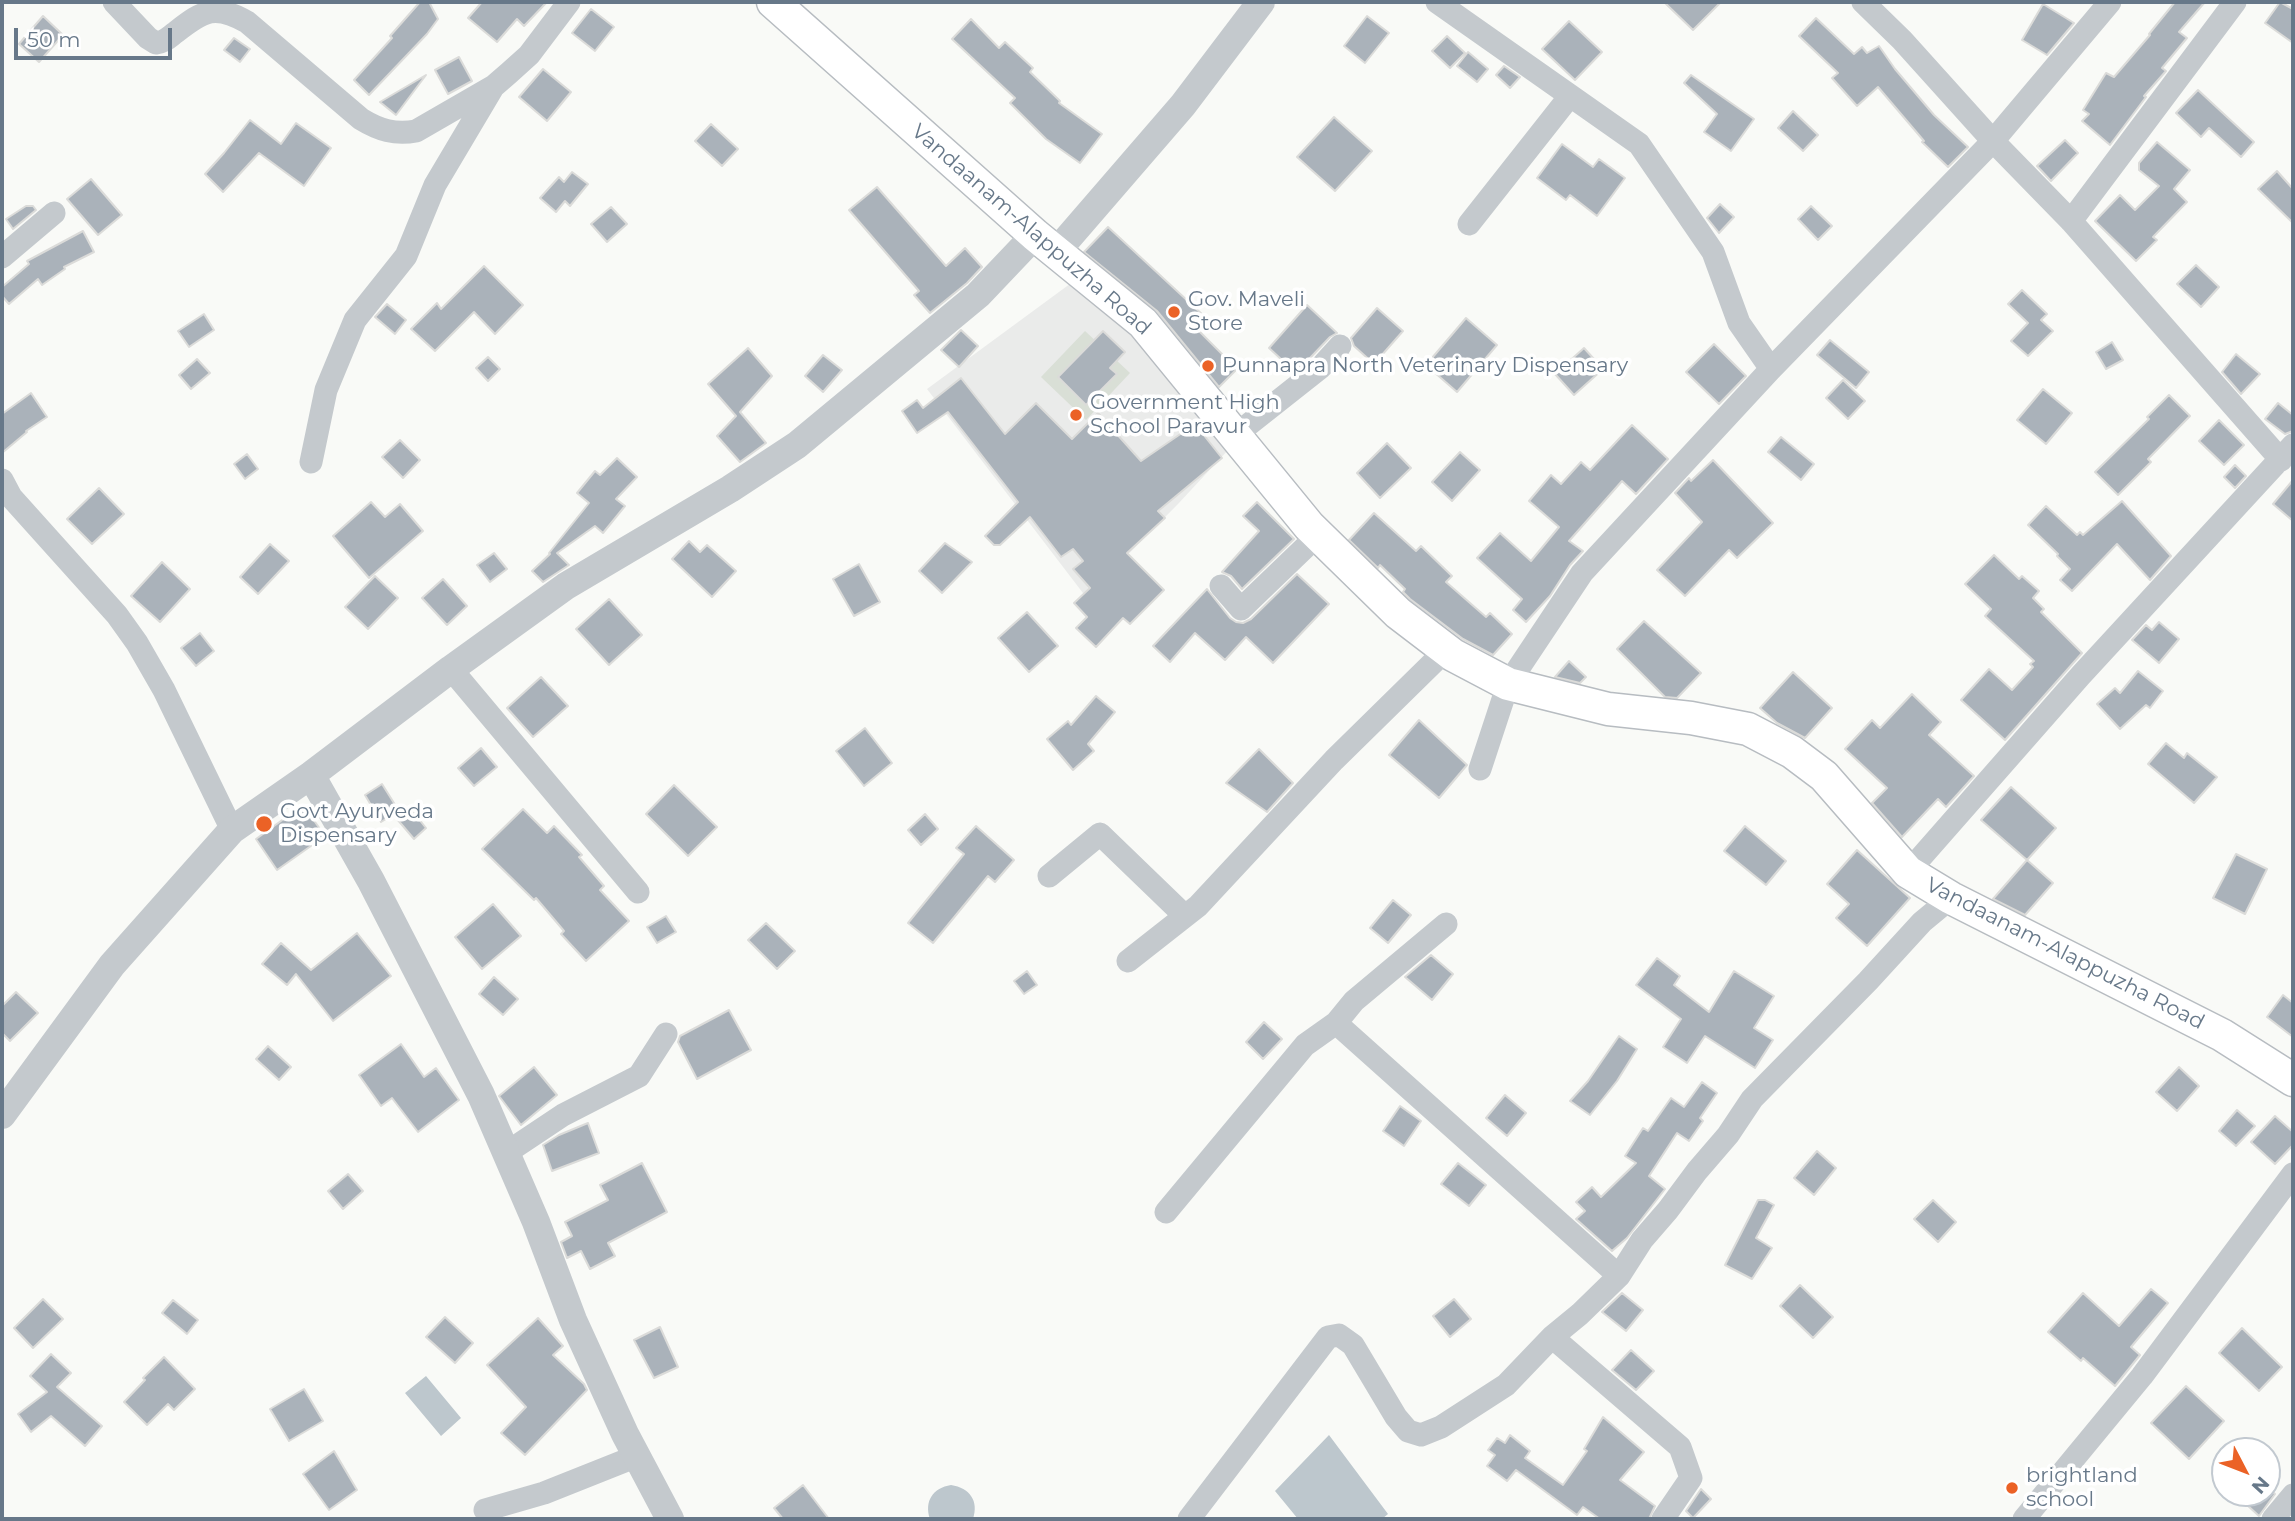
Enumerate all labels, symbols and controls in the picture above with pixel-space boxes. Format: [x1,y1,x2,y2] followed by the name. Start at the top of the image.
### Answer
[18,14,175,58] scale bar
[27,27,81,52] text: 50 m
[906,119,1156,341] street label: Vandaanam-Alappuzha Road
[1188,287,1305,337] place label: Gov. Maveli Store
[1166,304,1182,320] marker: Gov. Maveli Store
[1222,353,1628,379] place label: Punnapra North Veterinary Dispensary
[1200,358,1216,374] marker: Punnapra North Veterinary Dispensary
[1090,390,1280,440] place label: Government High School Paravur
[1068,407,1084,423] marker: Government High School Paravur
[280,799,434,849] place label: Govt Ayurveda Dispensary
[254,814,274,834] marker: Govt Ayurveda Dispensary
[1922,873,2208,1035] street label: Vandaanam-Alappuzha Road
[2211,1437,2281,1507] north arrow
[2026,1463,2138,1513] place label: brightland school
[2247,1472,2274,1498] text: N
[2004,1480,2020,1496] marker: brightland school

